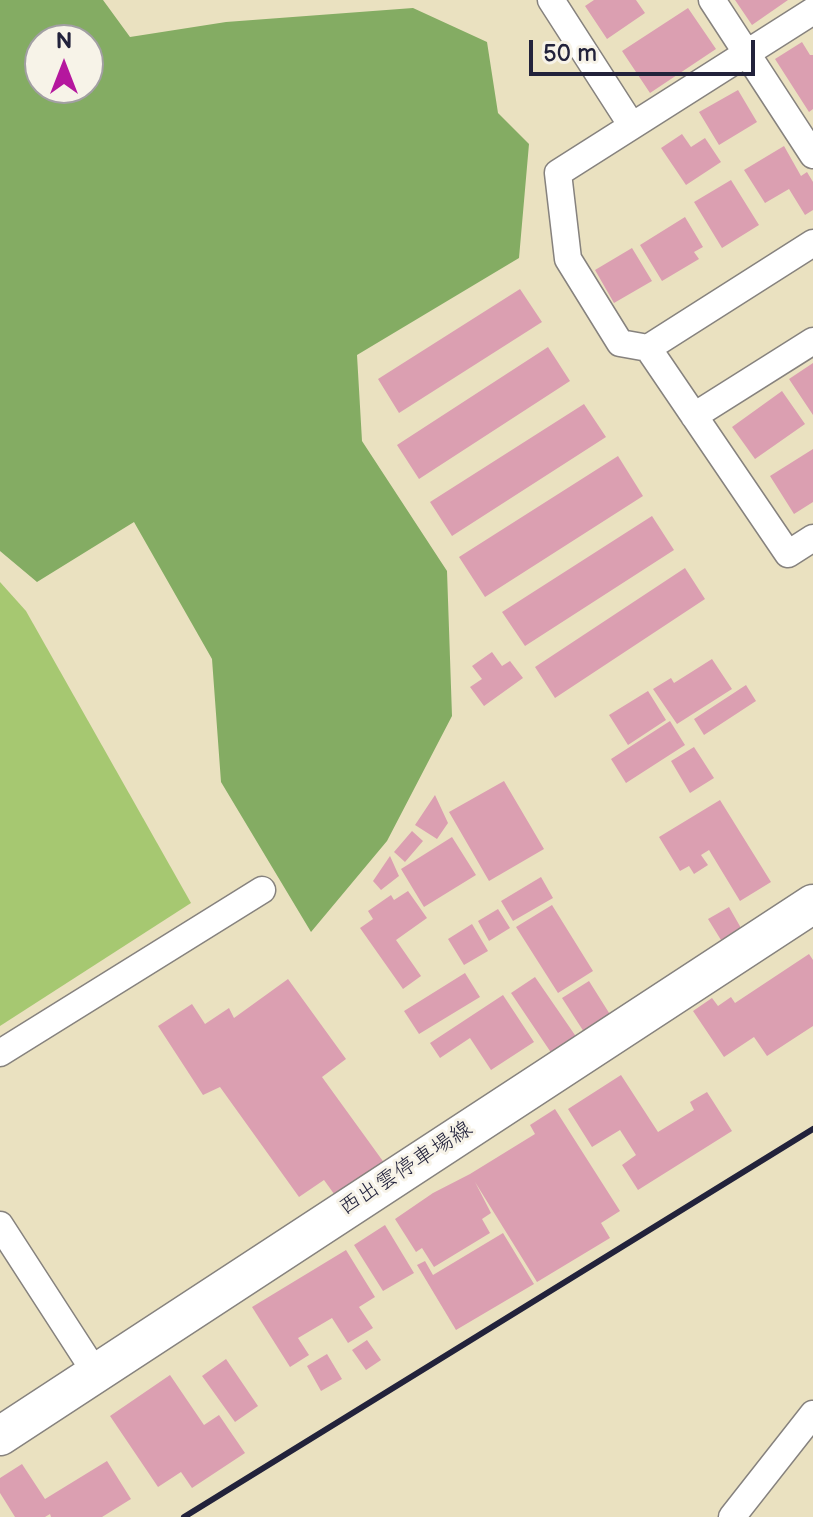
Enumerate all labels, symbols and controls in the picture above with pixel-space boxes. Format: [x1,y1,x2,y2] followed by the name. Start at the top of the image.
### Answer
[24,24,104,104] north arrow
[533,24,759,74] scale bar
[56,28,72,55] text: N
[543,39,597,68] text: 50 m
[334,1116,478,1222] street label: 西出雲停車場線

